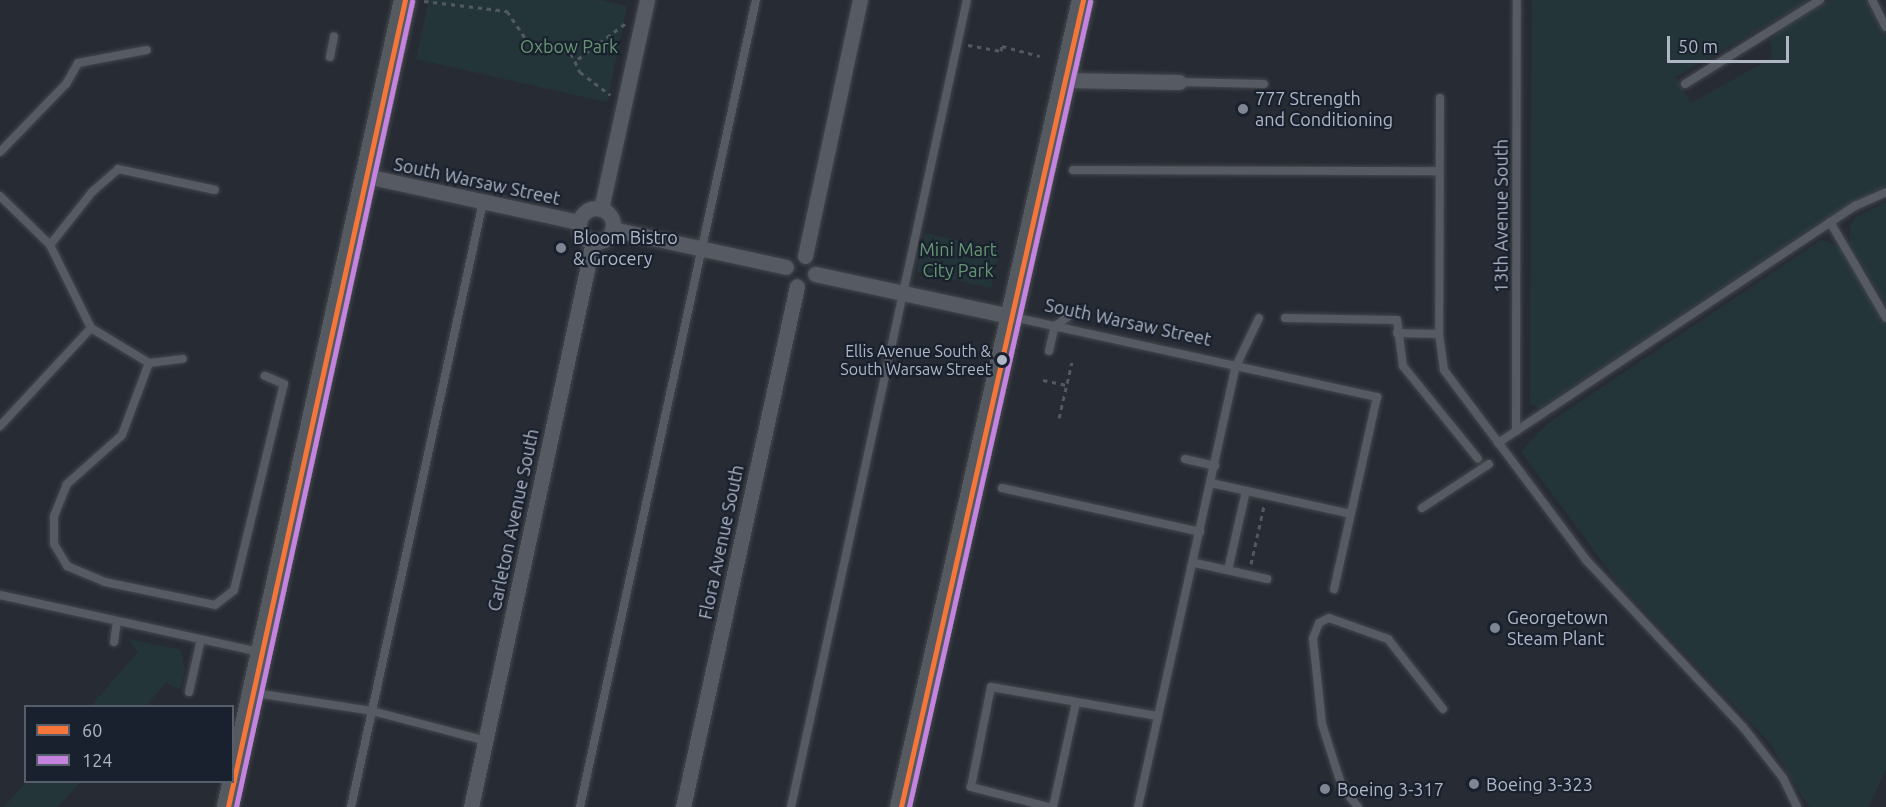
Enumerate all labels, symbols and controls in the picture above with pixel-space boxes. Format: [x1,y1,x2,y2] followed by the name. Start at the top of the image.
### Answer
[1670,24,1792,62] scale bar
[520,35,618,57] park label: Oxbow Park
[1678,36,1718,56] text: 50 m
[1255,88,1393,130] place label: 777 Strength and Conditioning
[1236,102,1250,116] marker: 777 Strength and Conditioning
[1490,139,1512,293] street label: 13th Avenue South
[392,153,562,209] street label: South Warsaw Street
[573,227,678,270] place label: Bloom Bistro & Grocery
[919,239,997,282] park label: Mini Mart City Park
[554,241,568,255] marker: Bloom Bistro & Grocery
[1043,294,1213,350] street label: South Warsaw Street
[840,341,991,379] place label: Ellis Avenue South & South Warsaw Street
[996,354,1008,366] marker: Ellis Avenue South & South Warsaw Street
[483,427,543,613] street label: Carleton Avenue South
[694,463,748,621] street label: Flora Avenue South
[1507,607,1608,650] place label: Georgetown Steam Plant
[1488,621,1502,635] marker: Georgetown Steam Plant
[24,705,234,783] legend
[82,720,102,740] text: 60
[82,750,112,770] text: 124
[1486,773,1593,795] place label: Boeing 3-323
[1467,777,1481,791] marker: Boeing 3-323
[1337,778,1444,800] place label: Boeing 3-317
[1318,782,1332,796] marker: Boeing 3-317

